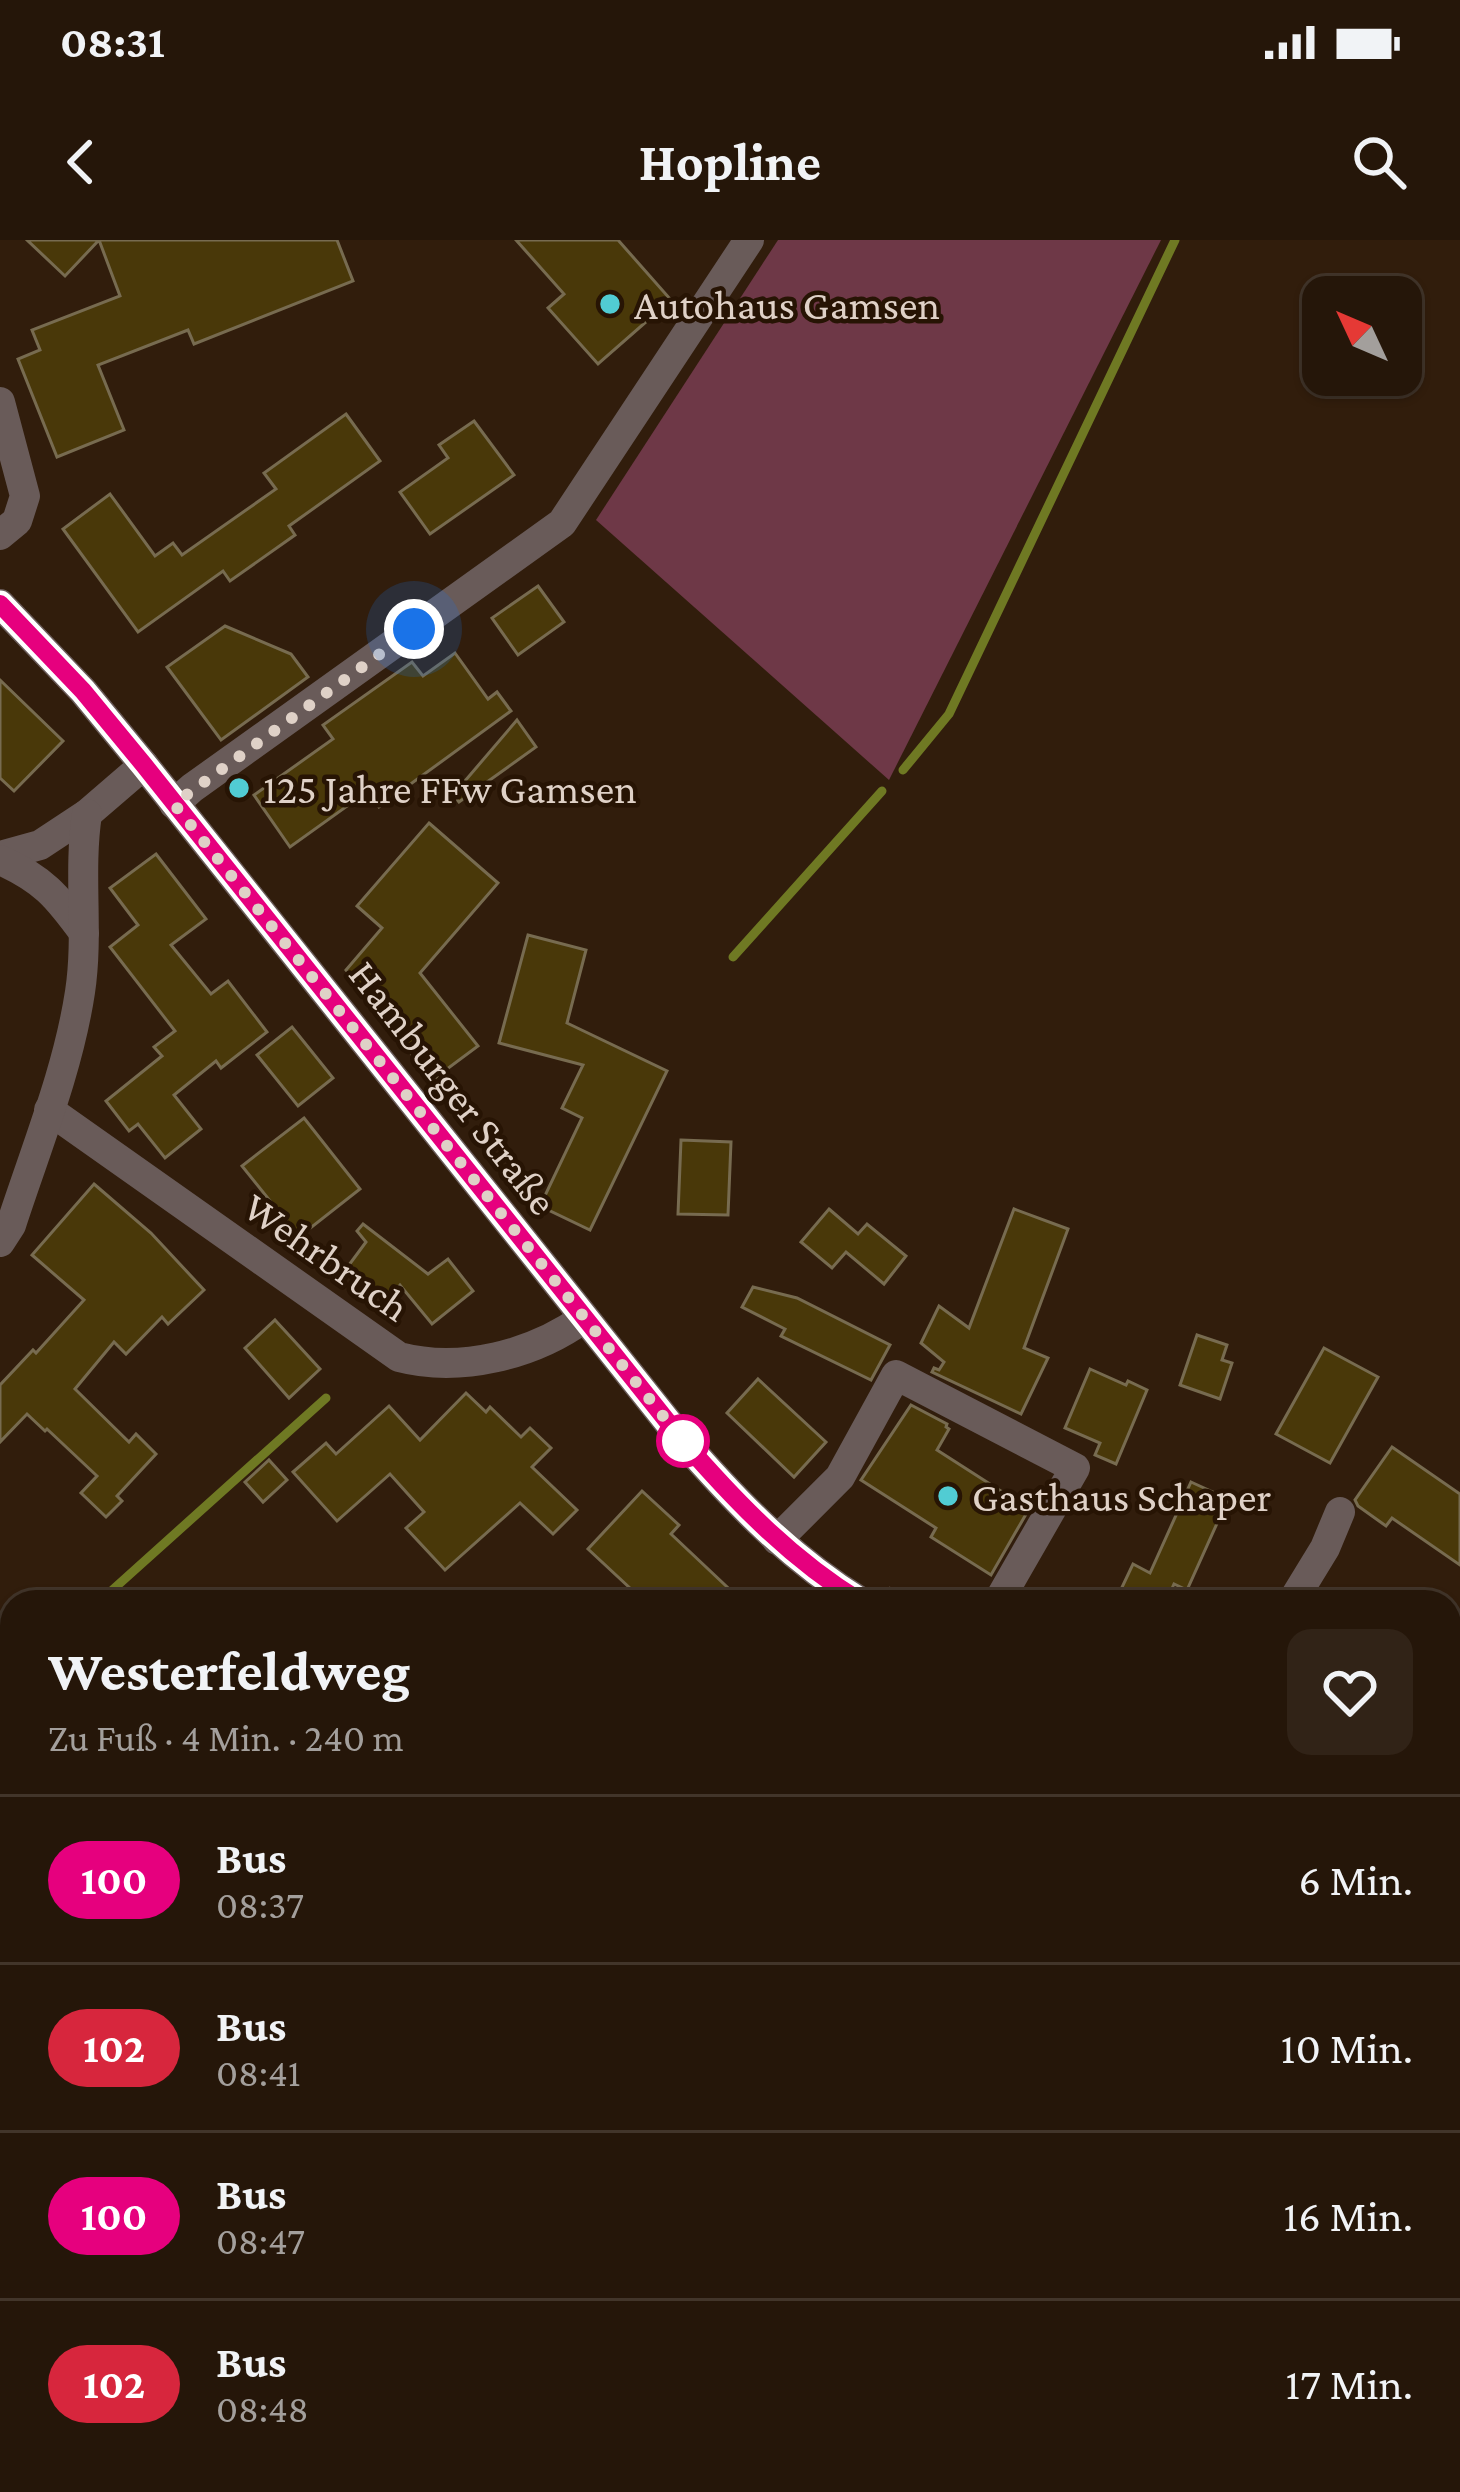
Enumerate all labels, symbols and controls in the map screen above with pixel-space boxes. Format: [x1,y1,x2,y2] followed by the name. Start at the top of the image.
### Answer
[60,17,165,67] text: 08:31
[48,129,114,195] icon: back
[1346,129,1412,195] icon: search
[639,132,821,192] text: Hopline
[1302,276,1422,396] north arrow
[1302,276,1422,396] map controls
[634,281,940,328] place label: Autohaus Gamsen
[597,291,623,317] marker: Autohaus Gamsen
[384,599,444,659] your location
[263,765,637,812] place label: 125 Jahre FFw Gamsen
[226,775,252,801] marker: 125 Jahre FFw Gamsen
[340,951,567,1224] street label: Hamburger Straße
[235,1182,418,1330] street label: Wehrbruch
[658,1416,708,1466] unlabelled marker
[972,1473,1271,1520] place label: Gasthaus Schaper
[935,1483,961,1509] marker: Gasthaus Schaper
[1287,1629,1413,1755] button: heart
[48,1639,410,1702] text: Westerfeldweg
[48,1716,404,1759] text: Zu Fuß · 4 Min. · 240 m
[216,1833,286,1883] text: Bus
[1298,1855,1413,1905] text: 6 Min.
[81,1856,147,1903] text: 100
[216,1883,304,1926] text: 08:37
[216,2001,286,2051] text: Bus
[1281,2023,1413,2073] text: 10 Min.
[83,2024,145,2071] text: 102
[216,2051,301,2094] text: 08:41
[216,2169,286,2219] text: Bus
[1283,2191,1413,2241] text: 16 Min.
[81,2192,147,2239] text: 100
[216,2219,305,2262] text: 08:47
[216,2337,286,2387] text: Bus
[1285,2359,1413,2409] text: 17 Min.
[83,2360,145,2407] text: 102
[216,2387,309,2430] text: 08:48

